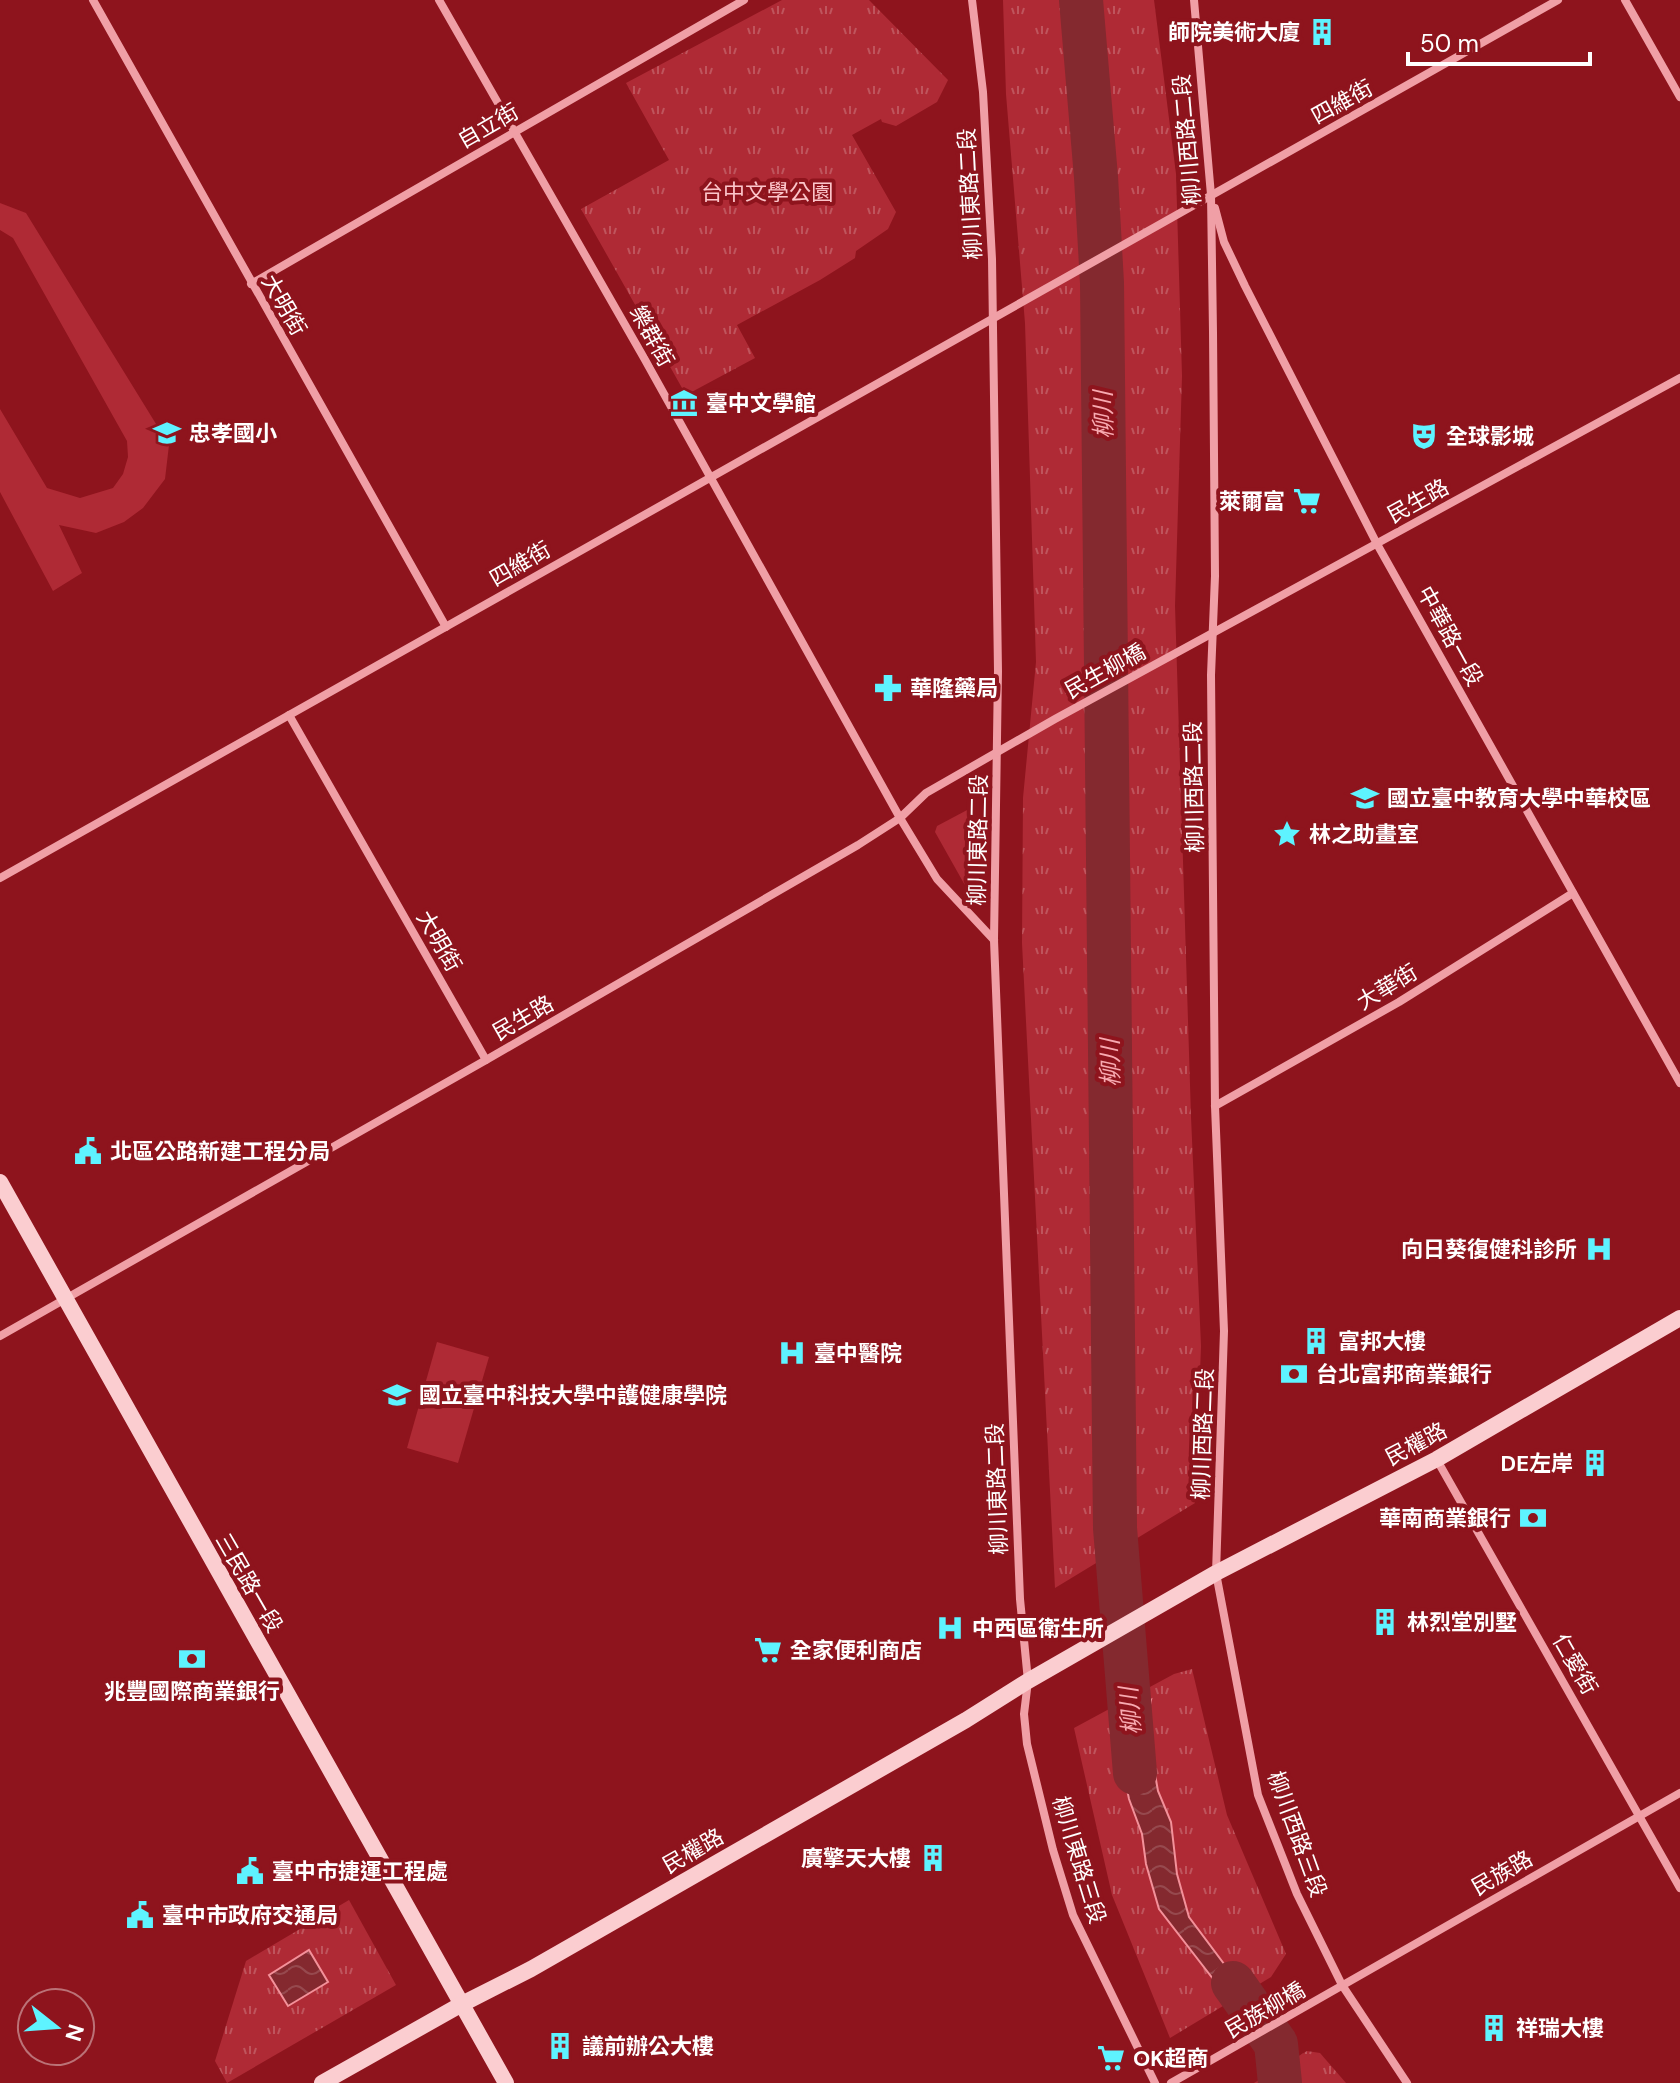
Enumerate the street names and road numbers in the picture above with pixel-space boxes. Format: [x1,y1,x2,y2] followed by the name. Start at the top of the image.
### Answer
[1167,73,1207,207] street label: 柳川西路二段
[1306,73,1378,131] street label: 四維街
[452,97,524,155] street label: 自立街
[952,127,988,261] street label: 柳川東路二段
[255,269,313,341] street label: 大明街
[623,300,681,372] street label: 樂群街
[1382,472,1454,530] street label: 民生路
[484,535,556,593] street label: 四維街
[1411,581,1489,691] street label: 中華路一段
[1059,637,1151,705] street label: 民生柳橋
[1178,721,1210,853] street label: 柳川西路二段
[962,774,994,906] street label: 柳川東路二段
[410,905,468,977] street label: 大明街
[1351,958,1423,1016] street label: 大華街
[487,989,559,1047] street label: 民生路
[1186,1368,1220,1500] street label: 柳川西路二段
[1380,1416,1452,1472] street label: 民權路
[980,1423,1014,1555] street label: 柳川東路二段
[209,1528,289,1638] street label: 三民路一段
[1546,1628,1604,1700] street label: 仁愛街
[1261,1767,1333,1901] street label: 柳川西路三段
[1046,1793,1112,1927] street label: 柳川東路三段
[657,1822,729,1880] street label: 民權路
[1466,1844,1538,1902] street label: 民族路
[1220,1975,1310,2045] street label: 民族柳橋

